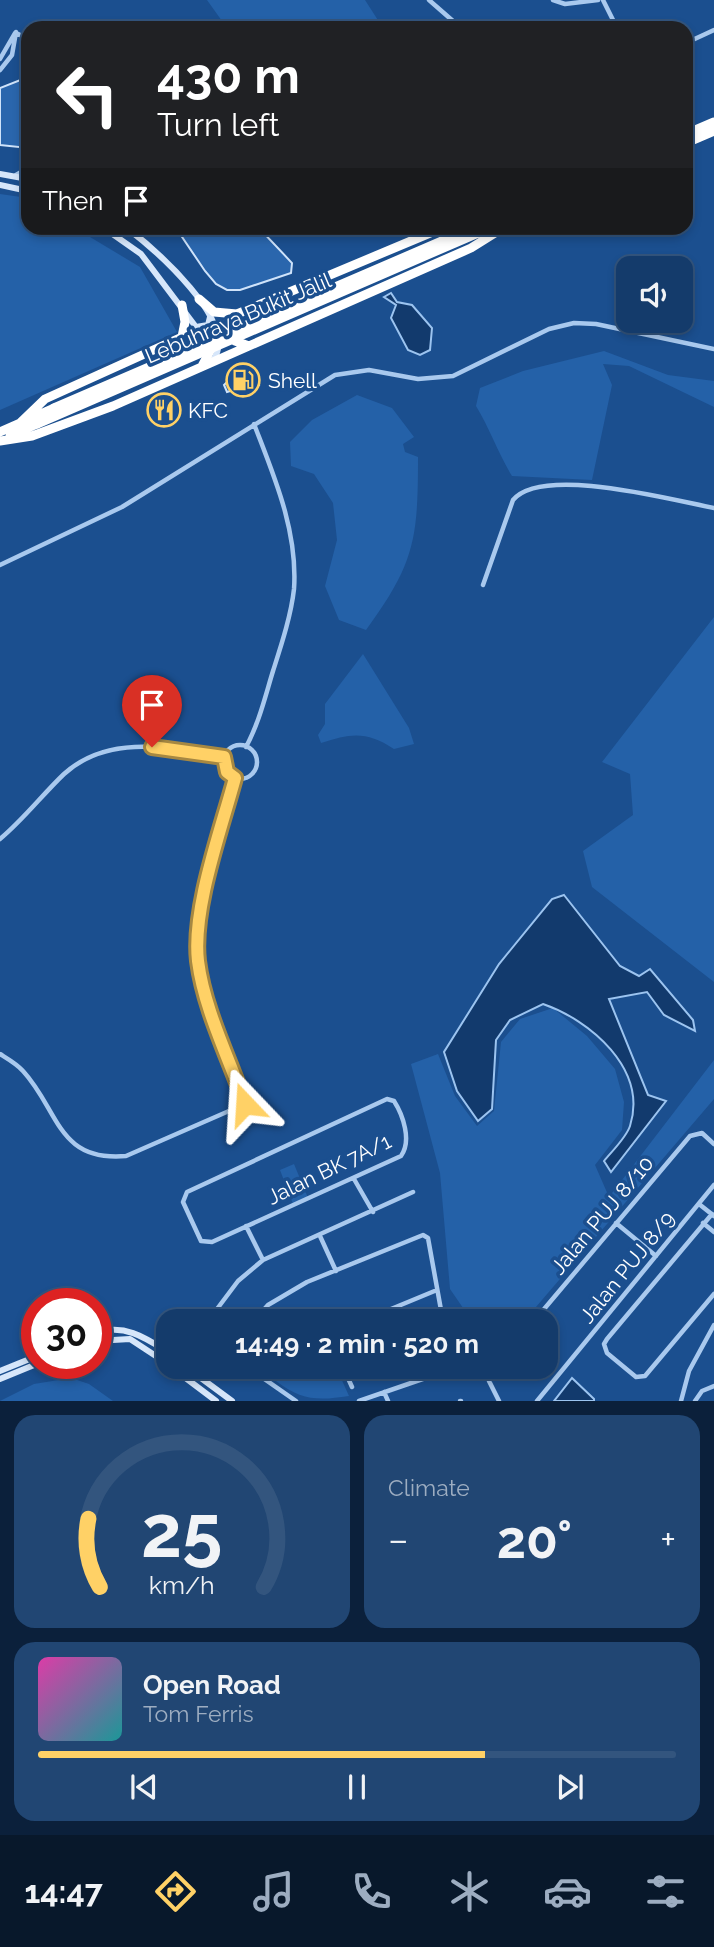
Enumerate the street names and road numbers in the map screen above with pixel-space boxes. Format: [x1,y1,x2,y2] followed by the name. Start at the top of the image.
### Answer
[141,267,335,369] street label: Lebuhraya Bukit Jalil
[263,1128,395,1210] street label: Jalan BK 7A/1
[545,1151,659,1279] street label: Jalan PUJ 8/10
[574,1206,680,1328] street label: Jalan PUJ 8/9

